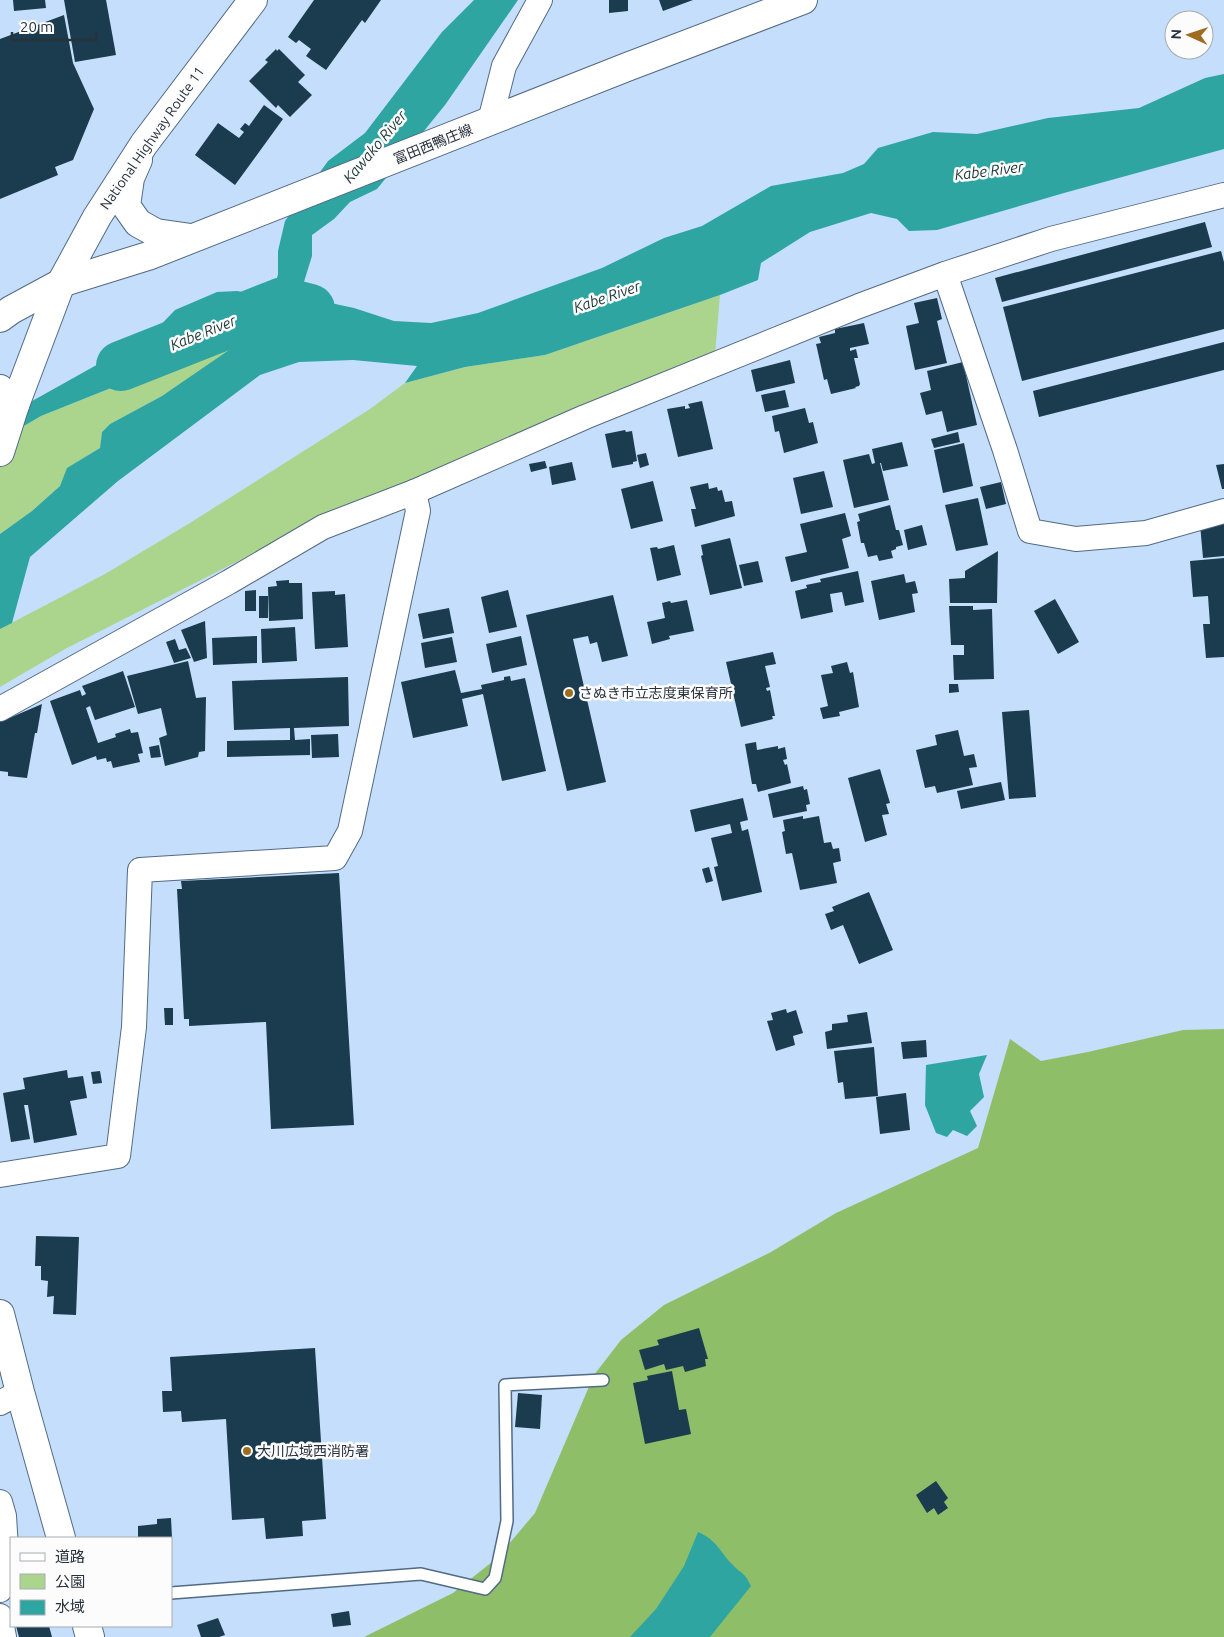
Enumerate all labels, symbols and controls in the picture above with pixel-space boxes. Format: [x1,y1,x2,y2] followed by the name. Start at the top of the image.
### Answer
[12,10,96,42] scale bar
[1164,10,1214,60] north arrow
[20,18,53,35] text: 20 m
[1168,29,1184,40] text: N
[97,64,207,212] street label: National Highway Route 11
[340,106,410,186] water label: Kawako River
[391,121,475,167] street label: 富田西鴨庄線
[953,158,1026,183] water label: Kabe River
[571,277,644,316] water label: Kabe River
[167,311,239,353] water label: Kabe River
[579,685,733,701] place label: さぬき市立志度東保育所
[563,687,575,699] marker: さぬき市立志度東保育所
[257,1443,369,1459] place label: 大川広域西消防署
[241,1445,253,1457] marker: 大川広域西消防署
[10,1537,172,1627] legend
[55,1548,85,1565] text: 道路
[55,1573,85,1590] text: 公園
[55,1598,85,1615] text: 水域

